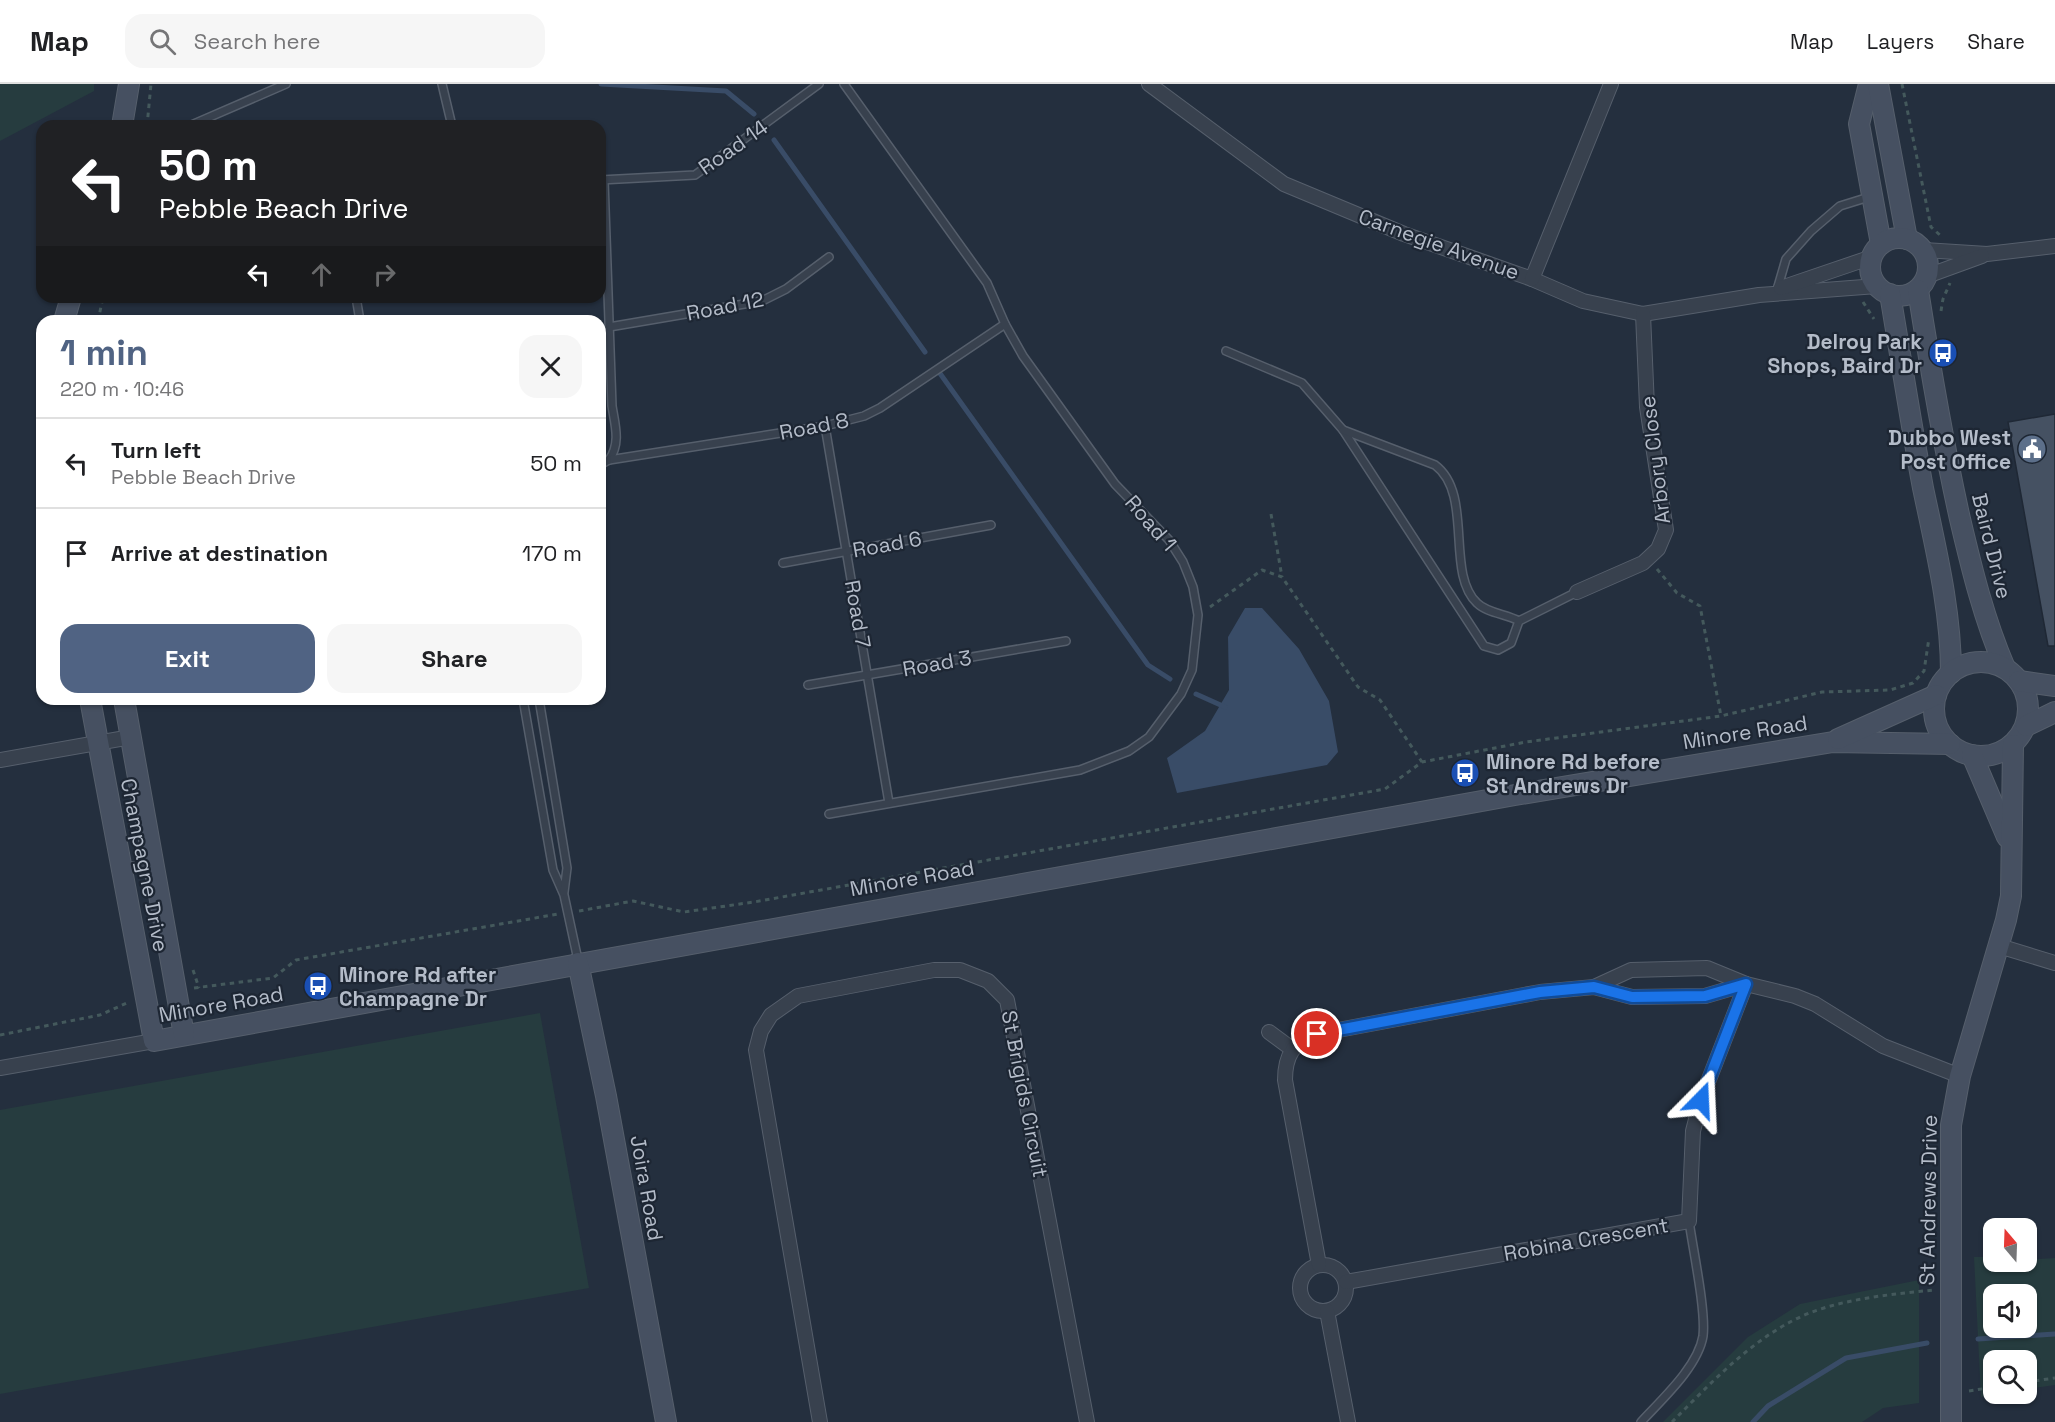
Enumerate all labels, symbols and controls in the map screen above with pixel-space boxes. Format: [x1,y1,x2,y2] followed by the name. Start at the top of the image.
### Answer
[125,14,545,68] search box
[30,23,89,59] text: Map
[146,25,179,58] icon: search
[194,27,321,55] text: Search here
[1790,28,1834,55] text: Map
[1867,28,1934,55] text: Layers
[1967,28,2025,55] text: Share
[693,113,773,181] street label: Road 14
[159,139,258,192] text: 50 m
[60,144,138,222] icon: left
[159,191,408,226] text: Pebble Beach Drive
[1355,202,1523,286] street label: Carnegie Avenue
[242,258,275,291] icon: left
[305,258,338,291] icon: ahead
[368,258,401,291] icon: right
[684,285,766,327] street label: Road 12
[1768,328,1922,379] place label: Delroy Park Shops, Baird Dr
[60,330,148,376] text: 1 min
[519,335,582,398] button: close
[1927,337,1959,369] bus stop icon: Delroy Park Shops, Baird Dr
[60,376,184,402] text: 220 m · 10:46
[1634,394,1676,526] street label: Arbory Close
[777,406,851,446] street label: Road 8
[1888,424,2011,475] place label: Dubbo West Post Office
[2016,433,2048,465] public building icon: Dubbo West Post Office
[111,436,201,464] text: Turn left
[60,447,93,480] icon: left
[530,449,582,477] text: 50 m
[111,464,296,490] text: Pebble Beach Drive
[1119,489,1183,557] street label: Road 1
[1966,490,2018,602] street label: Baird Drive
[850,525,924,563] street label: Road 6
[60,537,93,570] icon: arrive
[111,539,328,567] text: Arrive at destination
[522,539,582,567] text: 170 m
[839,578,877,650] street label: Road 7
[60,624,315,693] button: Exit
[327,624,582,693] button: Share
[900,644,974,682] street label: Road 3
[1681,709,1809,755] street label: Minore Road
[1486,748,1660,799] place label: Minore Rd before St Andrews Dr
[1449,757,1481,789] bus stop icon: Minore Rd before St Andrews Dr
[115,776,175,954] street label: Champagne Drive
[848,854,976,902] street label: Minore Road
[339,961,496,1012] place label: Minore Rd after Champagne Dr
[302,970,334,1002] bus stop icon: Minore Rd after Champagne Dr
[157,980,285,1028] street label: Minore Road
[996,1008,1054,1180] street label: St Brigids Circuit
[1291,1008,1342,1059] pin
[1300,1017,1333,1050] icon: arrive
[1669,1068,1733,1132] position arrow
[1913,1115,1943,1285] street label: St Andrews Drive
[624,1133,670,1243] street label: Joira Road
[1501,1211,1671,1267] street label: Robina Crescent
[1983,1218,2037,1272] north arrow
[1983,1218,2037,1404] map controls
[1983,1284,2037,1338] button: sound
[1983,1350,2037,1404] button: search

